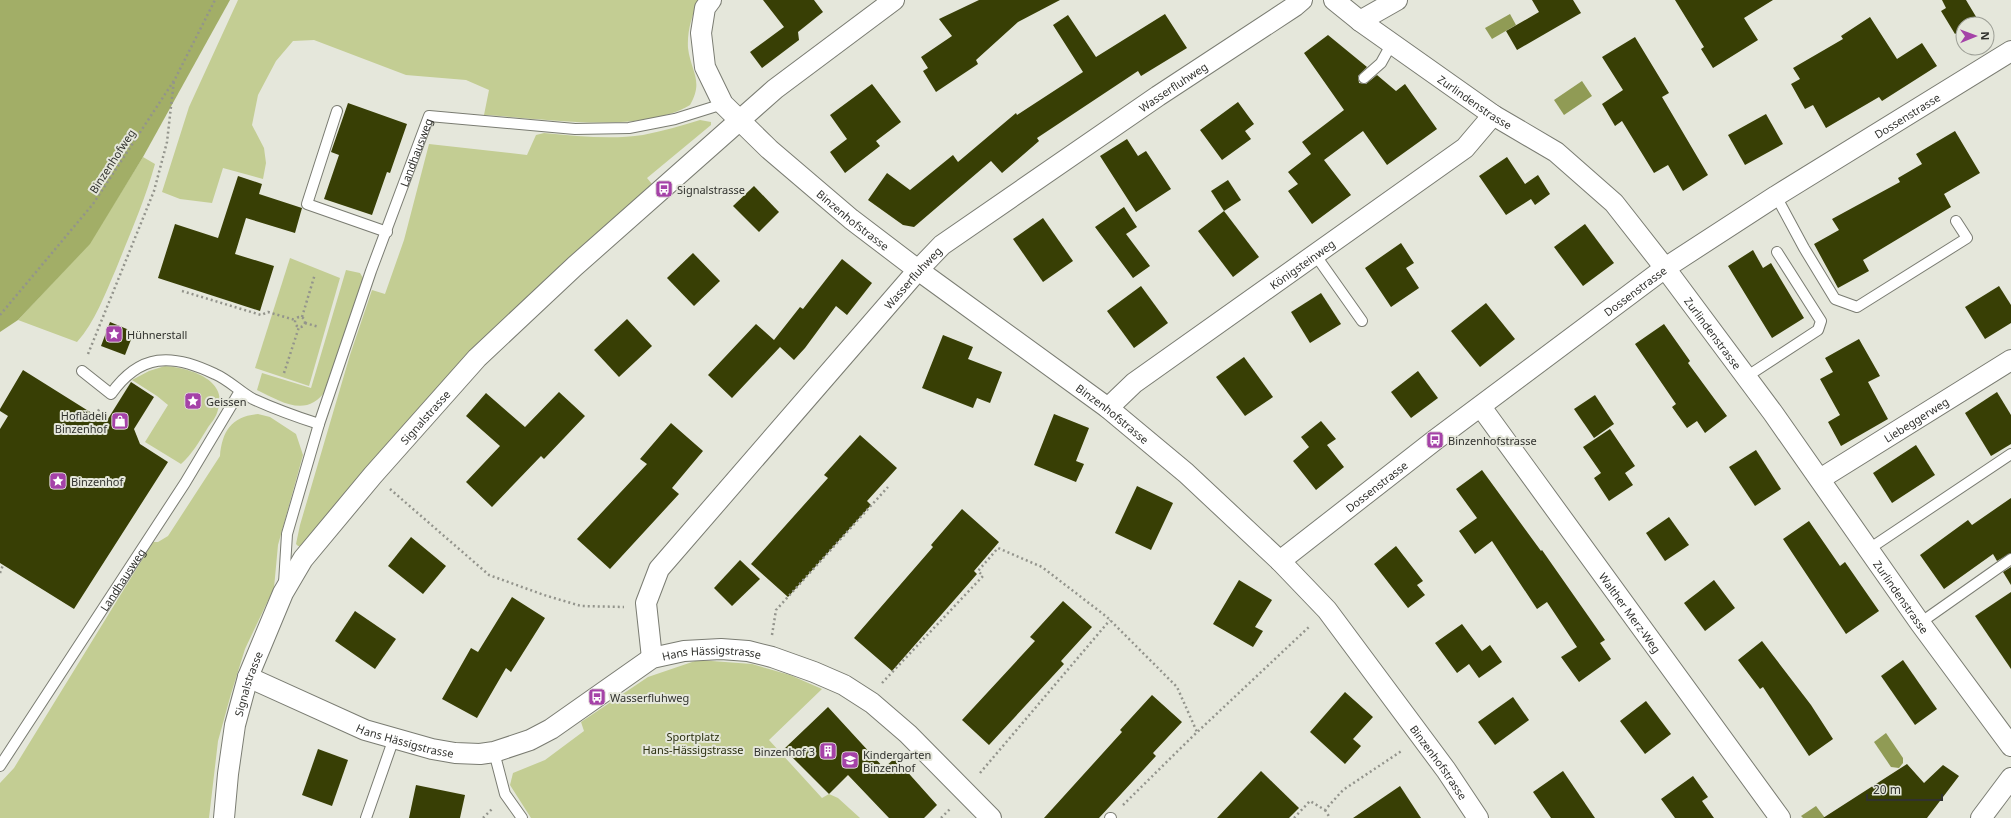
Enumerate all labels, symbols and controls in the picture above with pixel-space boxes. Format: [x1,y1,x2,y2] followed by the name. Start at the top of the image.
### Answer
[1955,16,1995,56] north arrow
[1978,31,1993,40] text: N
[1136,58,1210,115] street label: Wasserfluhweg
[1435,71,1515,132] street label: Zurlindenstrasse
[1871,89,1943,141] street label: Dossenstrasse
[396,116,435,189] street label: Landhausweg
[86,126,138,196] street label: Binzenhofweg
[654,179,674,199] bus stop icon: Signalstrasse
[677,182,745,197] place label: Signalstrasse
[814,186,893,253] street label: Binzenhofstrasse
[1266,235,1338,292] street label: Königsteinweg
[880,243,944,312] street label: Wasserfluhweg
[1600,262,1669,319] street label: Dossenstrasse
[1681,294,1745,372] street label: Zurlindenstrasse
[104,324,124,344] place icon: Hühnerstall
[127,327,187,342] place label: Hühnerstall
[1073,380,1152,447] street label: Binzenhofstrasse
[396,386,453,447] street label: Signalstrasse
[183,391,203,411] place icon: Geissen
[1881,393,1951,445] street label: Liebeggerweg
[206,394,247,409] place label: Geissen
[55,408,108,436] place label: Hoflädeli Binzenhof
[110,411,130,431] shop icon: Hoflädeli Binzenhof
[1425,430,1445,450] bus stop icon: Binzenhofstrasse
[1448,433,1537,448] place label: Binzenhofstrasse
[1342,457,1410,515] street label: Dossenstrasse
[48,471,68,491] place icon: Binzenhof
[71,474,124,489] place label: Binzenhof
[96,545,148,614] street label: Landhausweg
[1871,557,1933,636] street label: Zurlindenstrasse
[1596,569,1665,656] street label: Walther Merz-Weg
[660,641,763,663] street label: Hans Hässigstrasse
[230,649,266,718] street label: Signalstrasse
[587,687,607,707] bus stop icon: Wasserfluhweg
[610,690,689,705] place label: Wasserfluhweg
[354,720,455,760] street label: Hans Hässigstrasse
[1407,721,1471,802] street label: Binzenhofstrasse
[643,729,743,757] park label: Sportplatz Hans-Hässigstrasse
[818,741,838,761] building icon: Binzenhof 3
[754,744,815,759] place label: Binzenhof 3
[863,747,931,775] place label: Kindergarten Binzenhof
[840,750,860,770] school or university icon: Kindergarten Binzenhof
[1867,776,1942,802] scale bar
[1873,781,1901,798] text: 20 m

